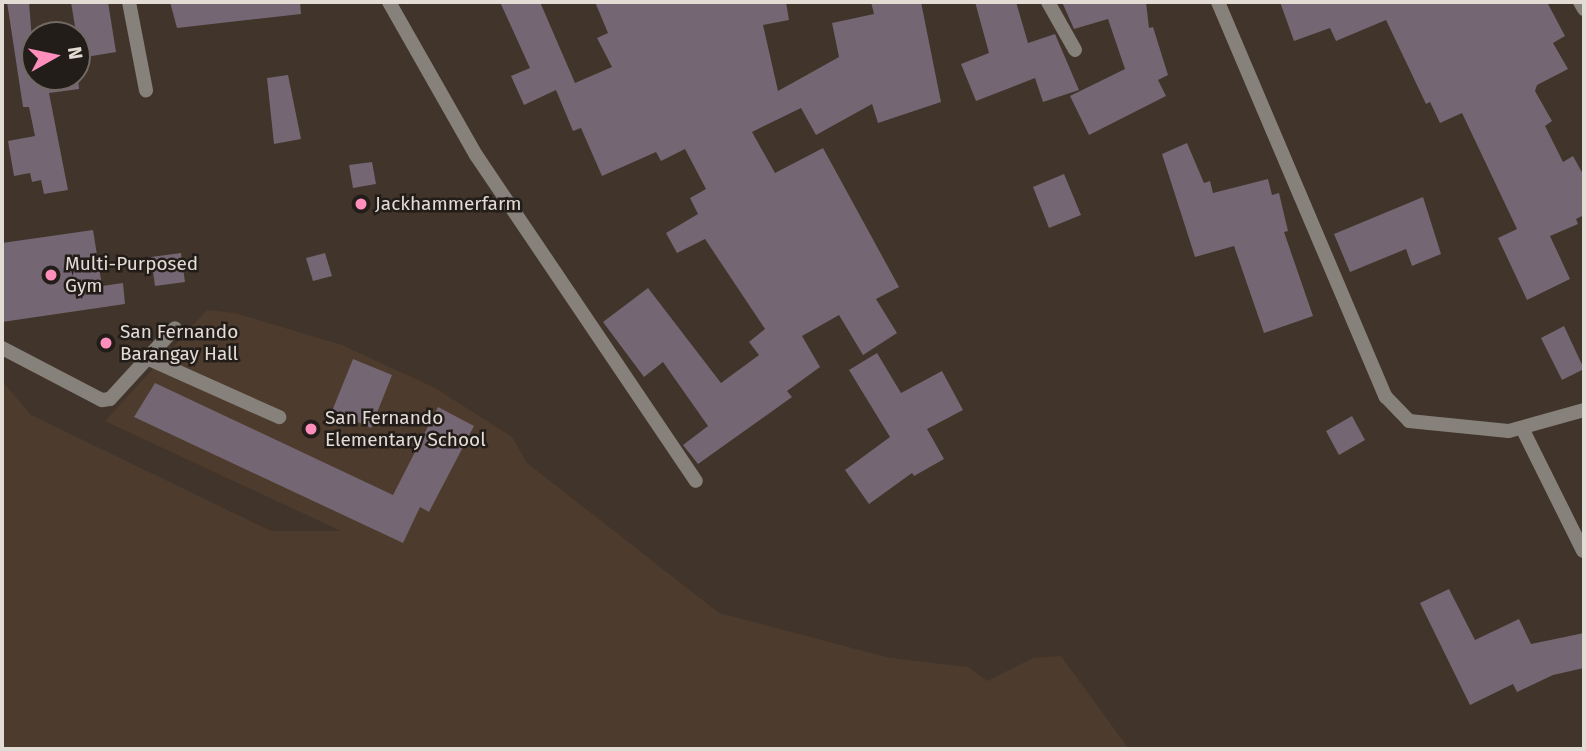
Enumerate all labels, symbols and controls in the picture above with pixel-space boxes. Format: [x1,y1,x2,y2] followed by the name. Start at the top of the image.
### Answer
[21,21,91,91] north arrow
[63,45,88,61] text: N
[375,193,522,215] place label: Jackhammerfarm
[353,196,369,212] marker: Jackhammerfarm
[65,253,198,297] place label: Multi-Purposed Gym
[43,267,59,283] marker: Multi-Purposed Gym
[120,321,238,365] place label: San Fernando Barangay Hall
[98,335,114,351] marker: San Fernando Barangay Hall
[325,407,486,451] place label: San Fernando Elementary School
[303,421,319,437] marker: San Fernando Elementary School

